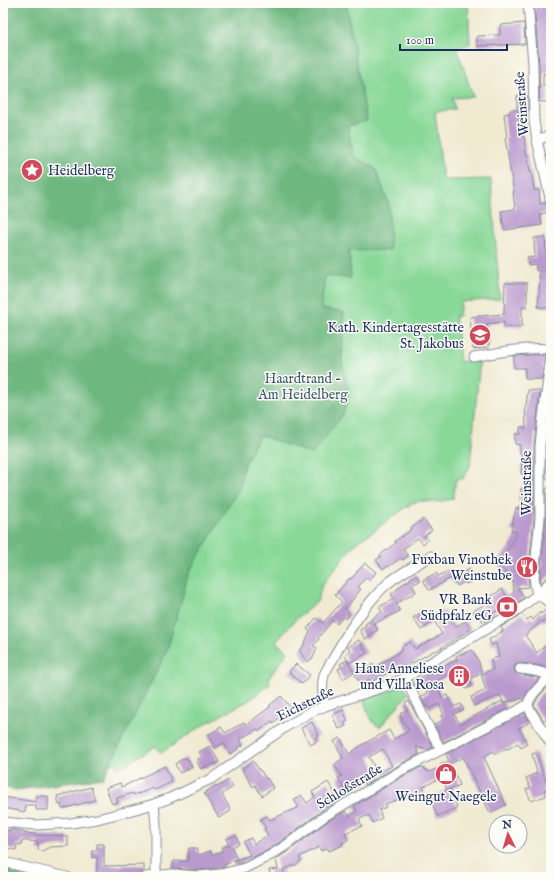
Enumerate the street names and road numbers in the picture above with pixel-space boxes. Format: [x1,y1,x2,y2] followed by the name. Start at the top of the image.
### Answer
[511,70,533,137] street label: Weinstraße
[518,450,536,515] street label: Weinstraße
[274,682,337,725] street label: Eichstraße
[313,760,386,814] street label: Schloßstraße

